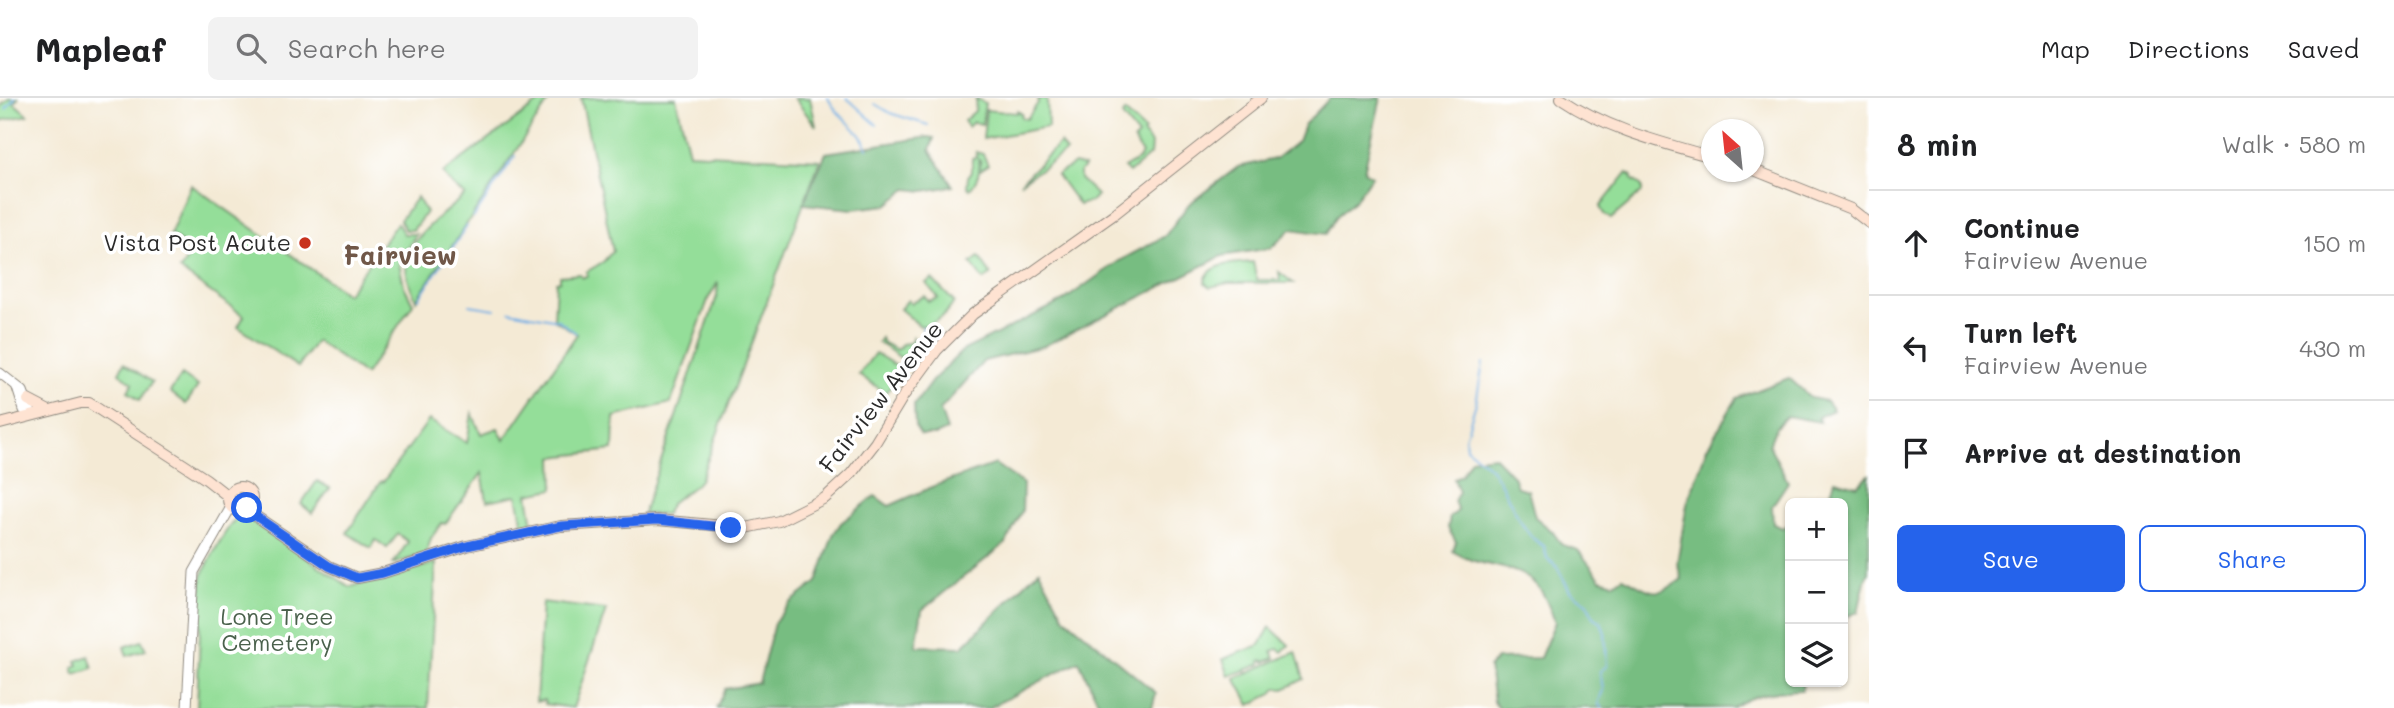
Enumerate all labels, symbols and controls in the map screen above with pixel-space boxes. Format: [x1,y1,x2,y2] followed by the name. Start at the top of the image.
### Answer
[208,17,698,80] search box
[35,27,166,70] text: Mapleaf
[232,29,270,67] icon: search
[288,31,446,65] text: Search here
[2041,33,2090,64] text: Map
[2128,33,2250,64] text: Directions
[2288,33,2359,64] text: Saved
[1701,119,1764,182] north arrow
[1897,124,1978,164] text: 8 min
[2222,129,2366,159] text: Walk · 580 m
[1964,211,2080,245] text: Continue
[1897,224,1935,262] icon: ahead
[103,227,291,257] place label: Vista Post Acute
[2302,228,2366,258] text: 150 m
[297,235,313,251] marker: Vista Post Acute
[343,238,457,272] district label: Fairview
[1964,245,2148,275] text: Fairview Avenue
[812,315,949,478] street label: Fairview Avenue
[1964,316,2077,350] text: Turn left
[1897,329,1935,367] icon: left
[2299,333,2366,363] text: 430 m
[1964,350,2148,380] text: Fairview Avenue
[1897,434,1935,472] icon: arrive
[1964,436,2241,470] text: Arrive at destination
[231,492,262,523] route start
[1785,498,1848,687] map controls
[1785,498,1848,561] button: +
[715,512,746,543] route end
[1897,525,2125,592] button: Save
[2139,525,2366,592] button: Share
[1785,561,1848,624] button: −
[221,601,333,657] park label: Lone Tree Cemetery
[1785,624,1848,687] button: layers

